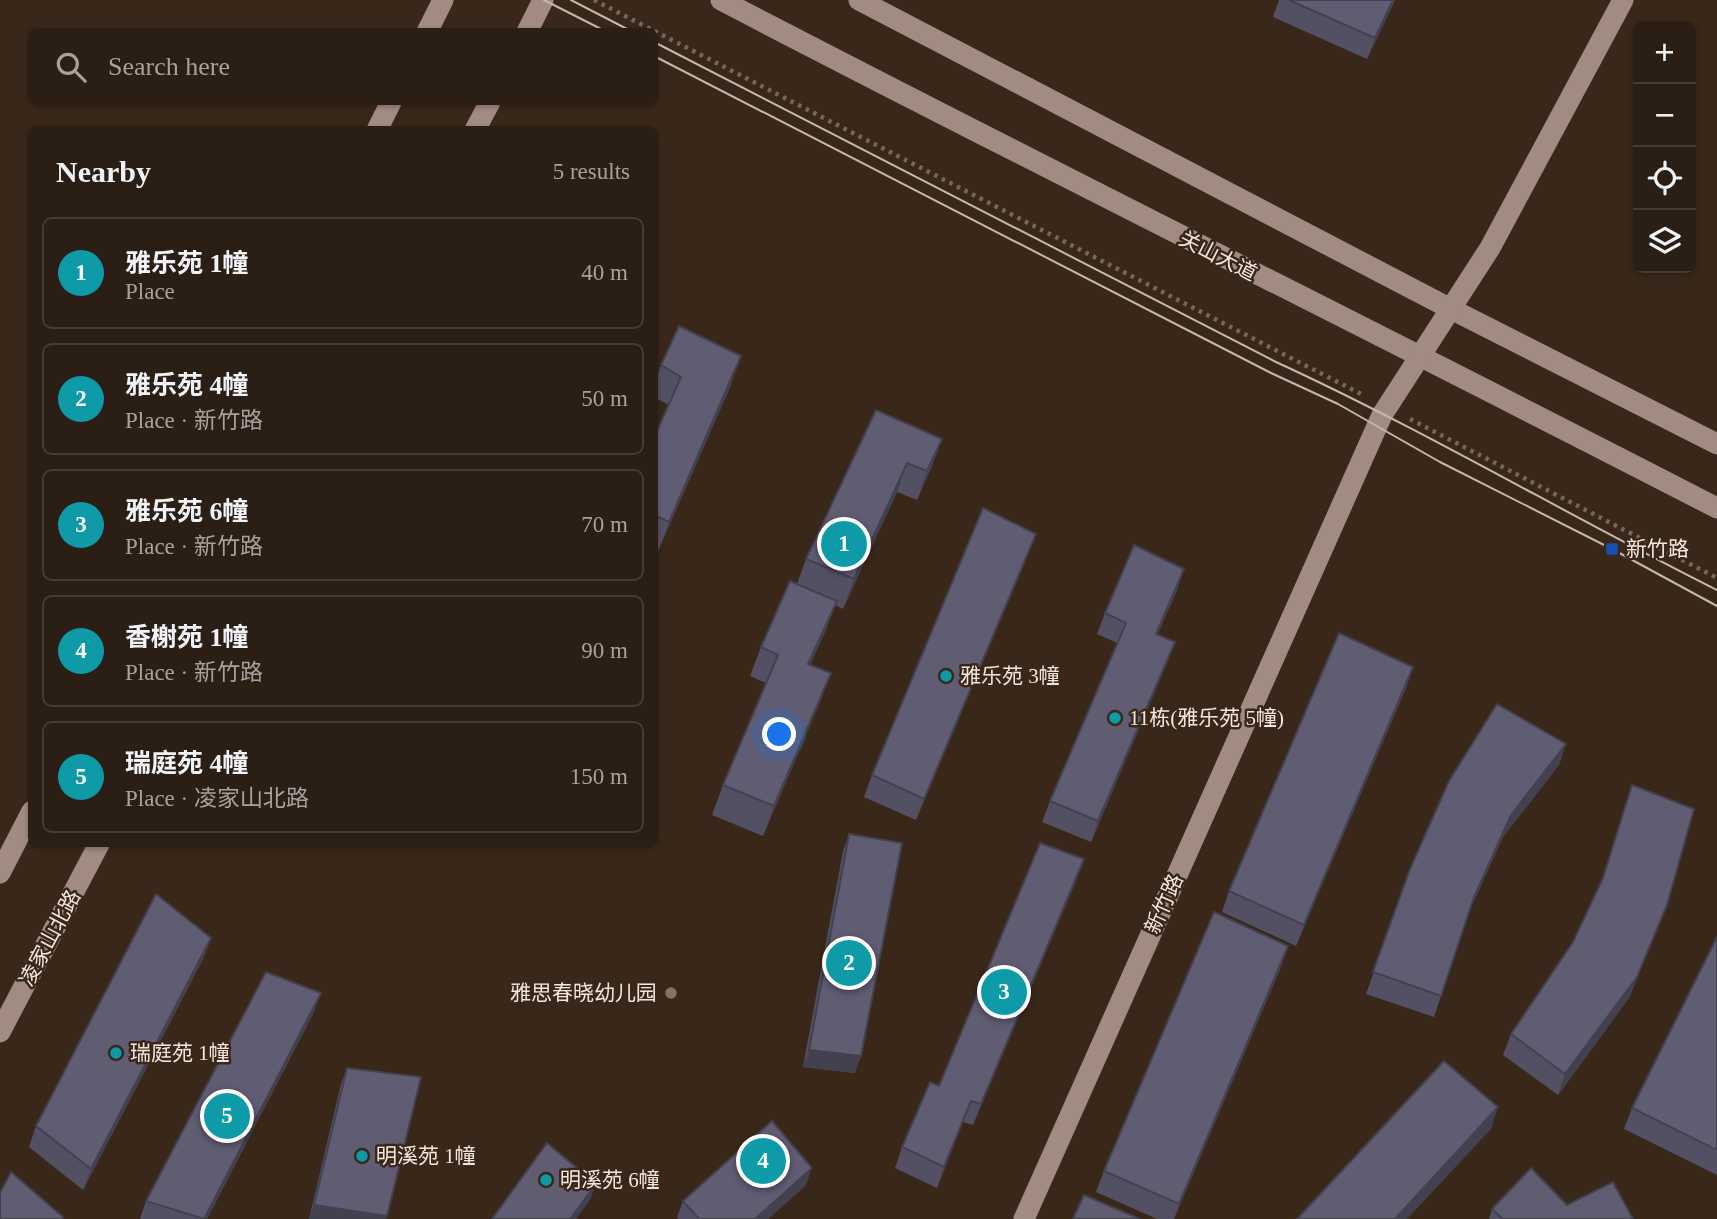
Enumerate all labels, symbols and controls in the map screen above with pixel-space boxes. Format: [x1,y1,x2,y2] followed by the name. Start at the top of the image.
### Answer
[1633,21,1696,273] map controls
[1633,21,1696,84] button: +
[28,28,658,105] search box
[52,48,90,86] icon: search
[108,52,230,81] text: Search here
[1633,84,1696,147] button: −
[1633,147,1696,210] button: locate
[56,155,151,188] text: Nearby
[553,159,630,184] text: 5 results
[1633,210,1696,273] button: layers
[1175,226,1261,286] street label: 关山大道
[125,249,249,278] text: 雅乐苑 1幢
[75,260,87,285] text: 1
[581,260,628,285] text: 40 m
[125,279,175,304] text: Place
[125,371,249,400] text: 雅乐苑 4幢
[75,386,87,411] text: 2
[581,386,628,411] text: 50 m
[125,408,263,433] text: Place · 新竹路
[125,497,249,526] text: 雅乐苑 6幢
[75,512,87,537] text: 3
[581,512,628,537] text: 70 m
[821,518,867,570] pin: 1
[125,534,263,559] text: Place · 新竹路
[1626,537,1689,561] place label: 新竹路
[1604,541,1620,557] marker: 新竹路
[125,623,249,652] text: 香榭苑 1幢
[75,638,87,663] text: 4
[581,638,628,663] text: 90 m
[125,660,263,685] text: Place · 新竹路
[960,664,1060,688] place label: 雅乐苑 3幢
[938,668,954,684] marker: 雅乐苑 3幢
[1129,706,1284,730] place label: 11栋(雅乐苑 5幢)
[1107,710,1123,726] marker: 11栋(雅乐苑 5幢)
[762,717,796,751] your location
[125,749,249,778] text: 瑞庭苑 4幢
[75,764,87,789] text: 5
[570,764,628,789] text: 150 m
[125,786,309,811] text: Place · 凌家山北路
[1140,870,1188,938] street label: 新竹路
[15,886,85,990] street label: 凌家山北路
[826,937,872,989] pin: 2
[981,966,1027,1018] pin: 3
[510,981,657,1005] place label: 雅思春晓幼儿园
[663,985,679,1001] marker: 雅思春晓幼儿园
[130,1041,230,1065] place label: 瑞庭苑 1幢
[108,1045,124,1061] marker: 瑞庭苑 1幢
[204,1090,250,1142] pin: 5
[740,1135,786,1187] pin: 4
[376,1144,476,1168] place label: 明溪苑 1幢
[354,1148,370,1164] marker: 明溪苑 1幢
[560,1168,660,1192] place label: 明溪苑 6幢
[538,1172,554,1188] marker: 明溪苑 6幢

